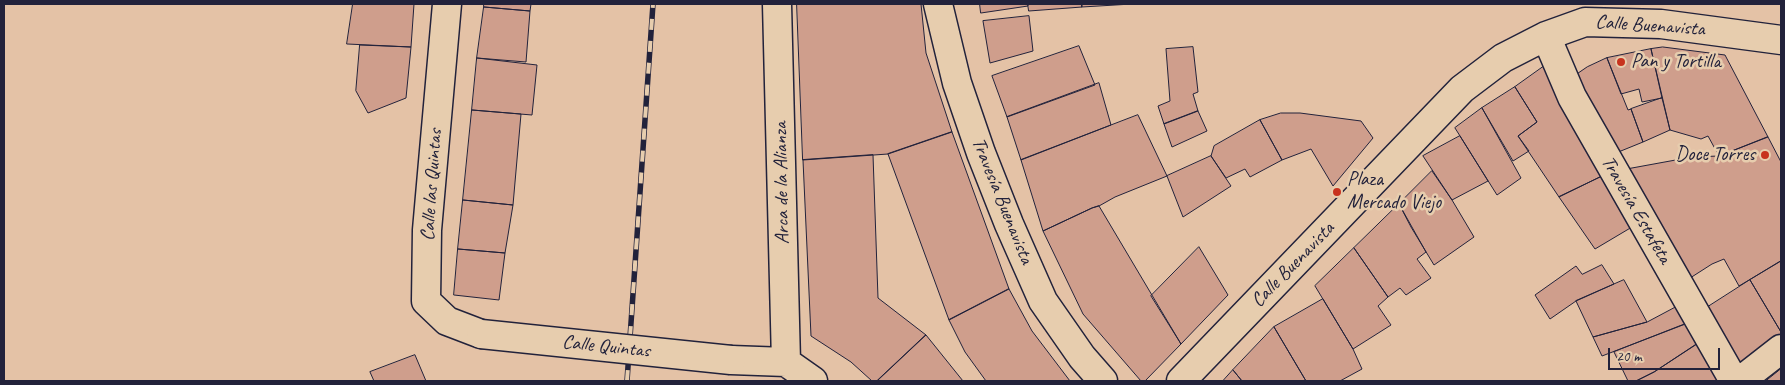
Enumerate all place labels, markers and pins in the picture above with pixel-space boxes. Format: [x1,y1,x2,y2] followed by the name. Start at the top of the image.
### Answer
[1631,50,1721,74] place label: Pan y Tortilla
[1615,56,1627,68] marker: Pan y Tortilla
[1676,143,1755,167] place label: Doce Torres
[1759,149,1771,161] marker: Doce Torres
[1347,168,1441,215] place label: Plaza Mercado Viejo
[1331,186,1343,198] marker: Plaza Mercado Viejo

